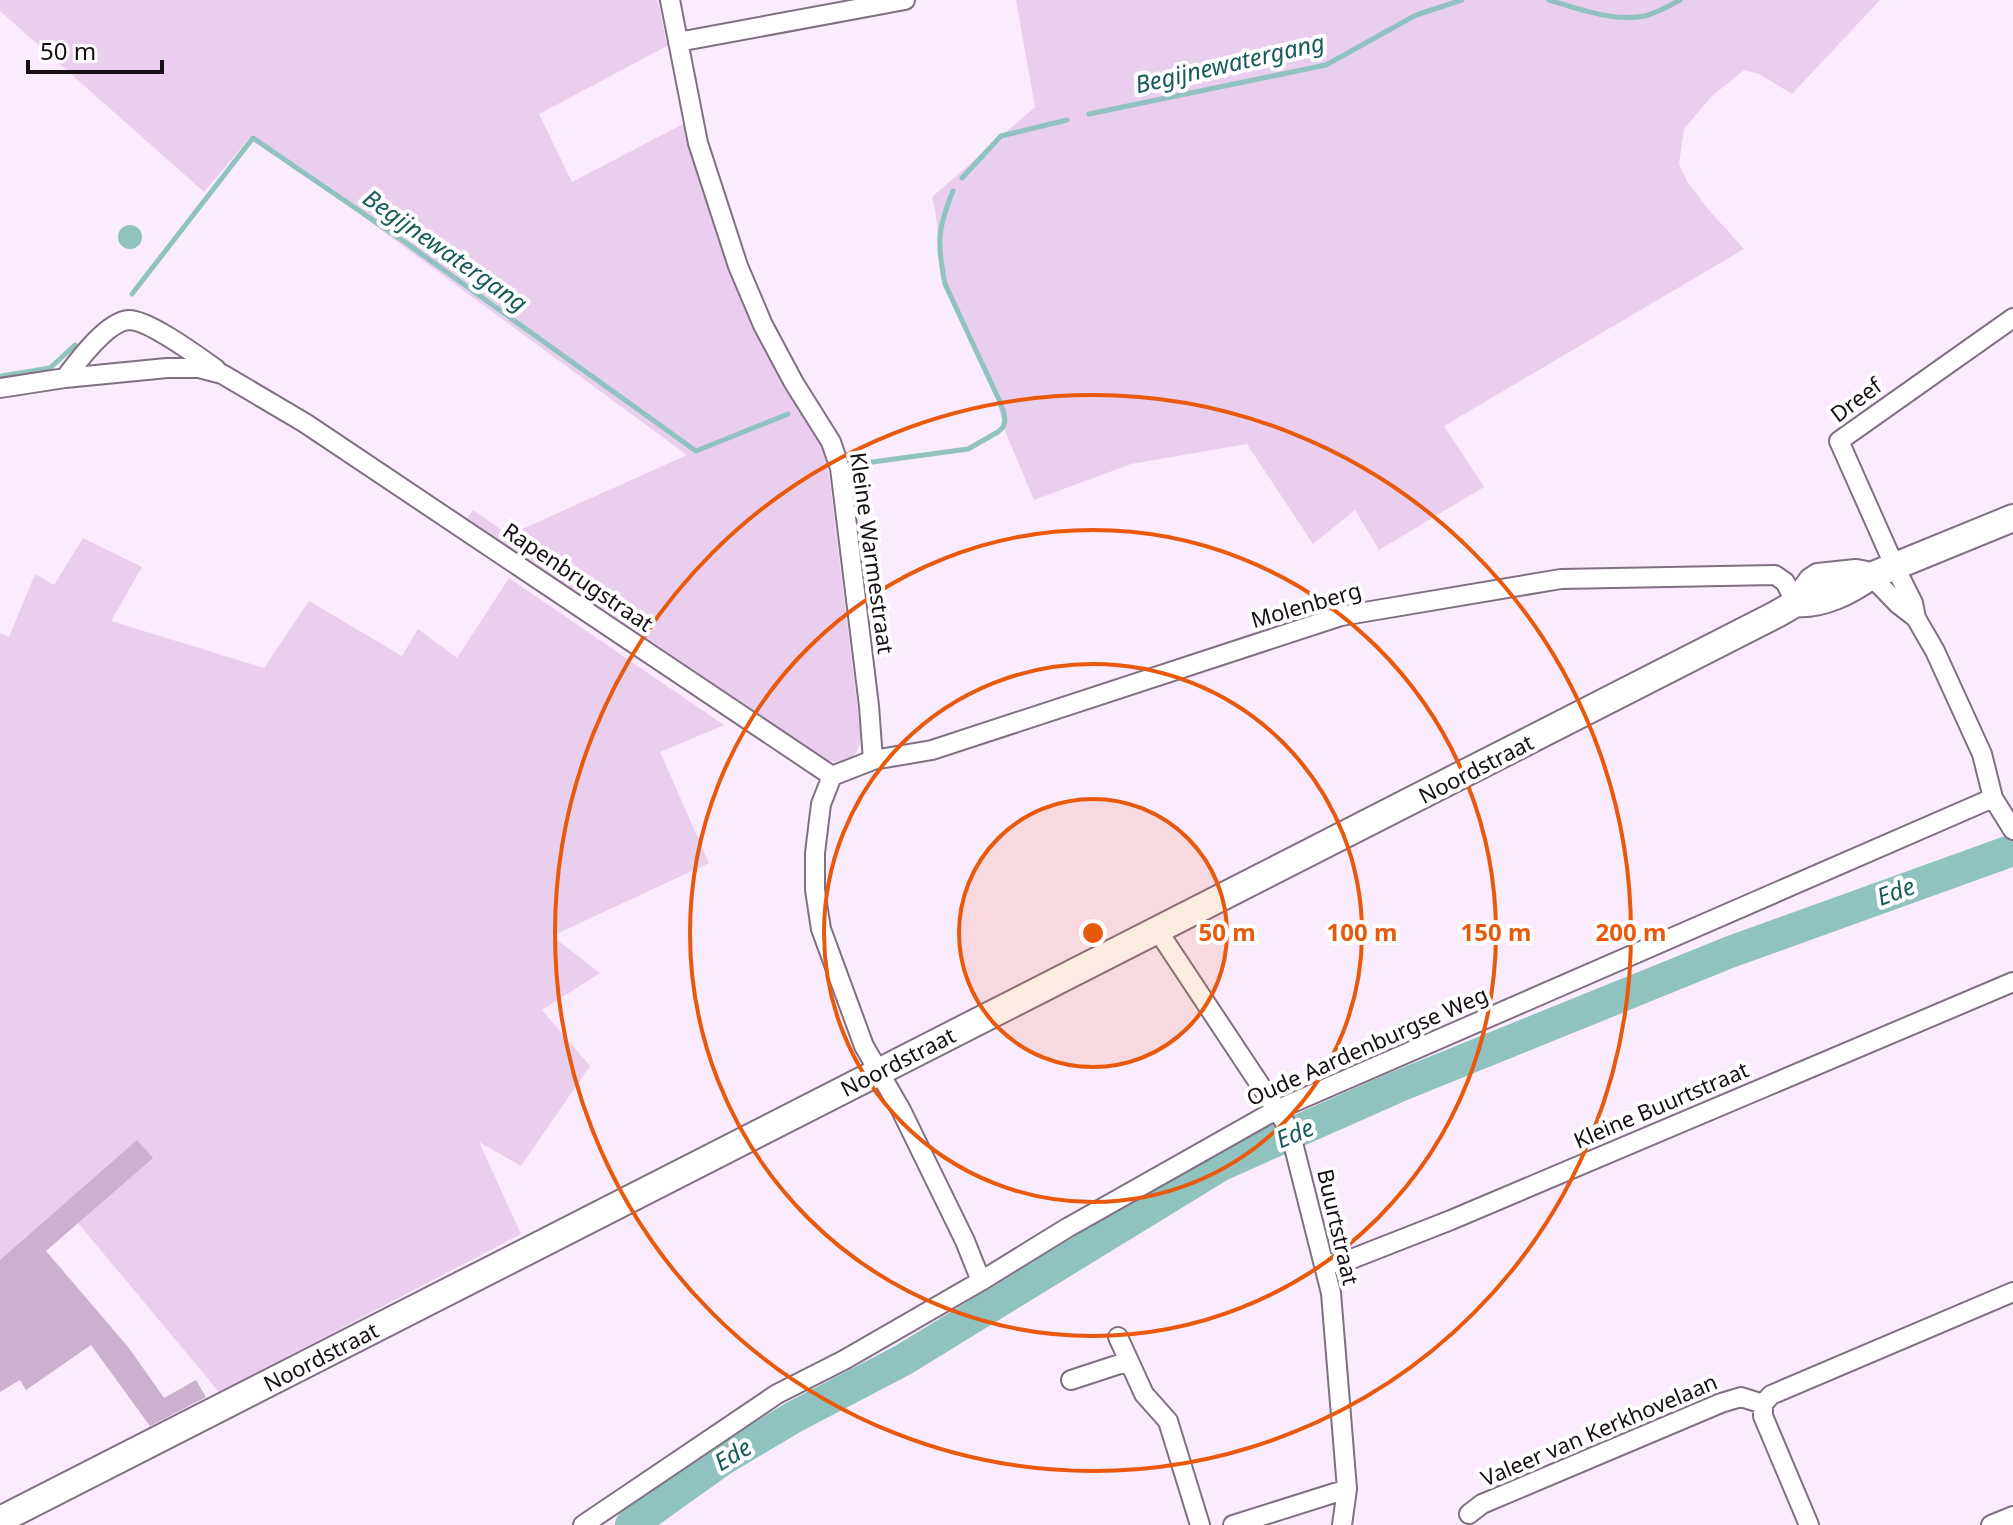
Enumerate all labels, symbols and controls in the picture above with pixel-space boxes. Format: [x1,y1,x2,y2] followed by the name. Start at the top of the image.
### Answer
[28,24,162,74] scale bar
[1132,25,1328,100] water label: Begijnewatergang
[40,34,96,67] text: 50 m
[357,181,535,319] water label: Begijnewatergang
[1824,369,1888,428] street label: Dreef
[844,450,902,656] street label: Kleine Warmestraat
[498,515,660,638] street label: Rapenbrugstraat
[1247,574,1364,634] street label: Molenberg
[1413,726,1538,810] street label: Noordstraat
[1872,869,1919,913] water label: Ede
[1198,915,1256,948] text: 50 m
[1327,915,1397,948] text: 100 m
[1461,915,1531,948] text: 150 m
[1596,915,1666,948] text: 200 m
[1079,919,1107,947] centre of rings
[1241,978,1492,1112] street label: Oude Aardenburgse Weg
[835,1019,960,1103] street label: Noordstraat
[1569,1054,1753,1154] street label: Kleine Buurtstraat
[1270,1110,1318,1155] water label: Ede
[1311,1166,1367,1288] street label: Buurtstraat
[258,1314,383,1398] street label: Noordstraat
[1476,1366,1721,1493] street label: Valeer van Kerkhovelaan
[707,1430,757,1478] water label: Ede

